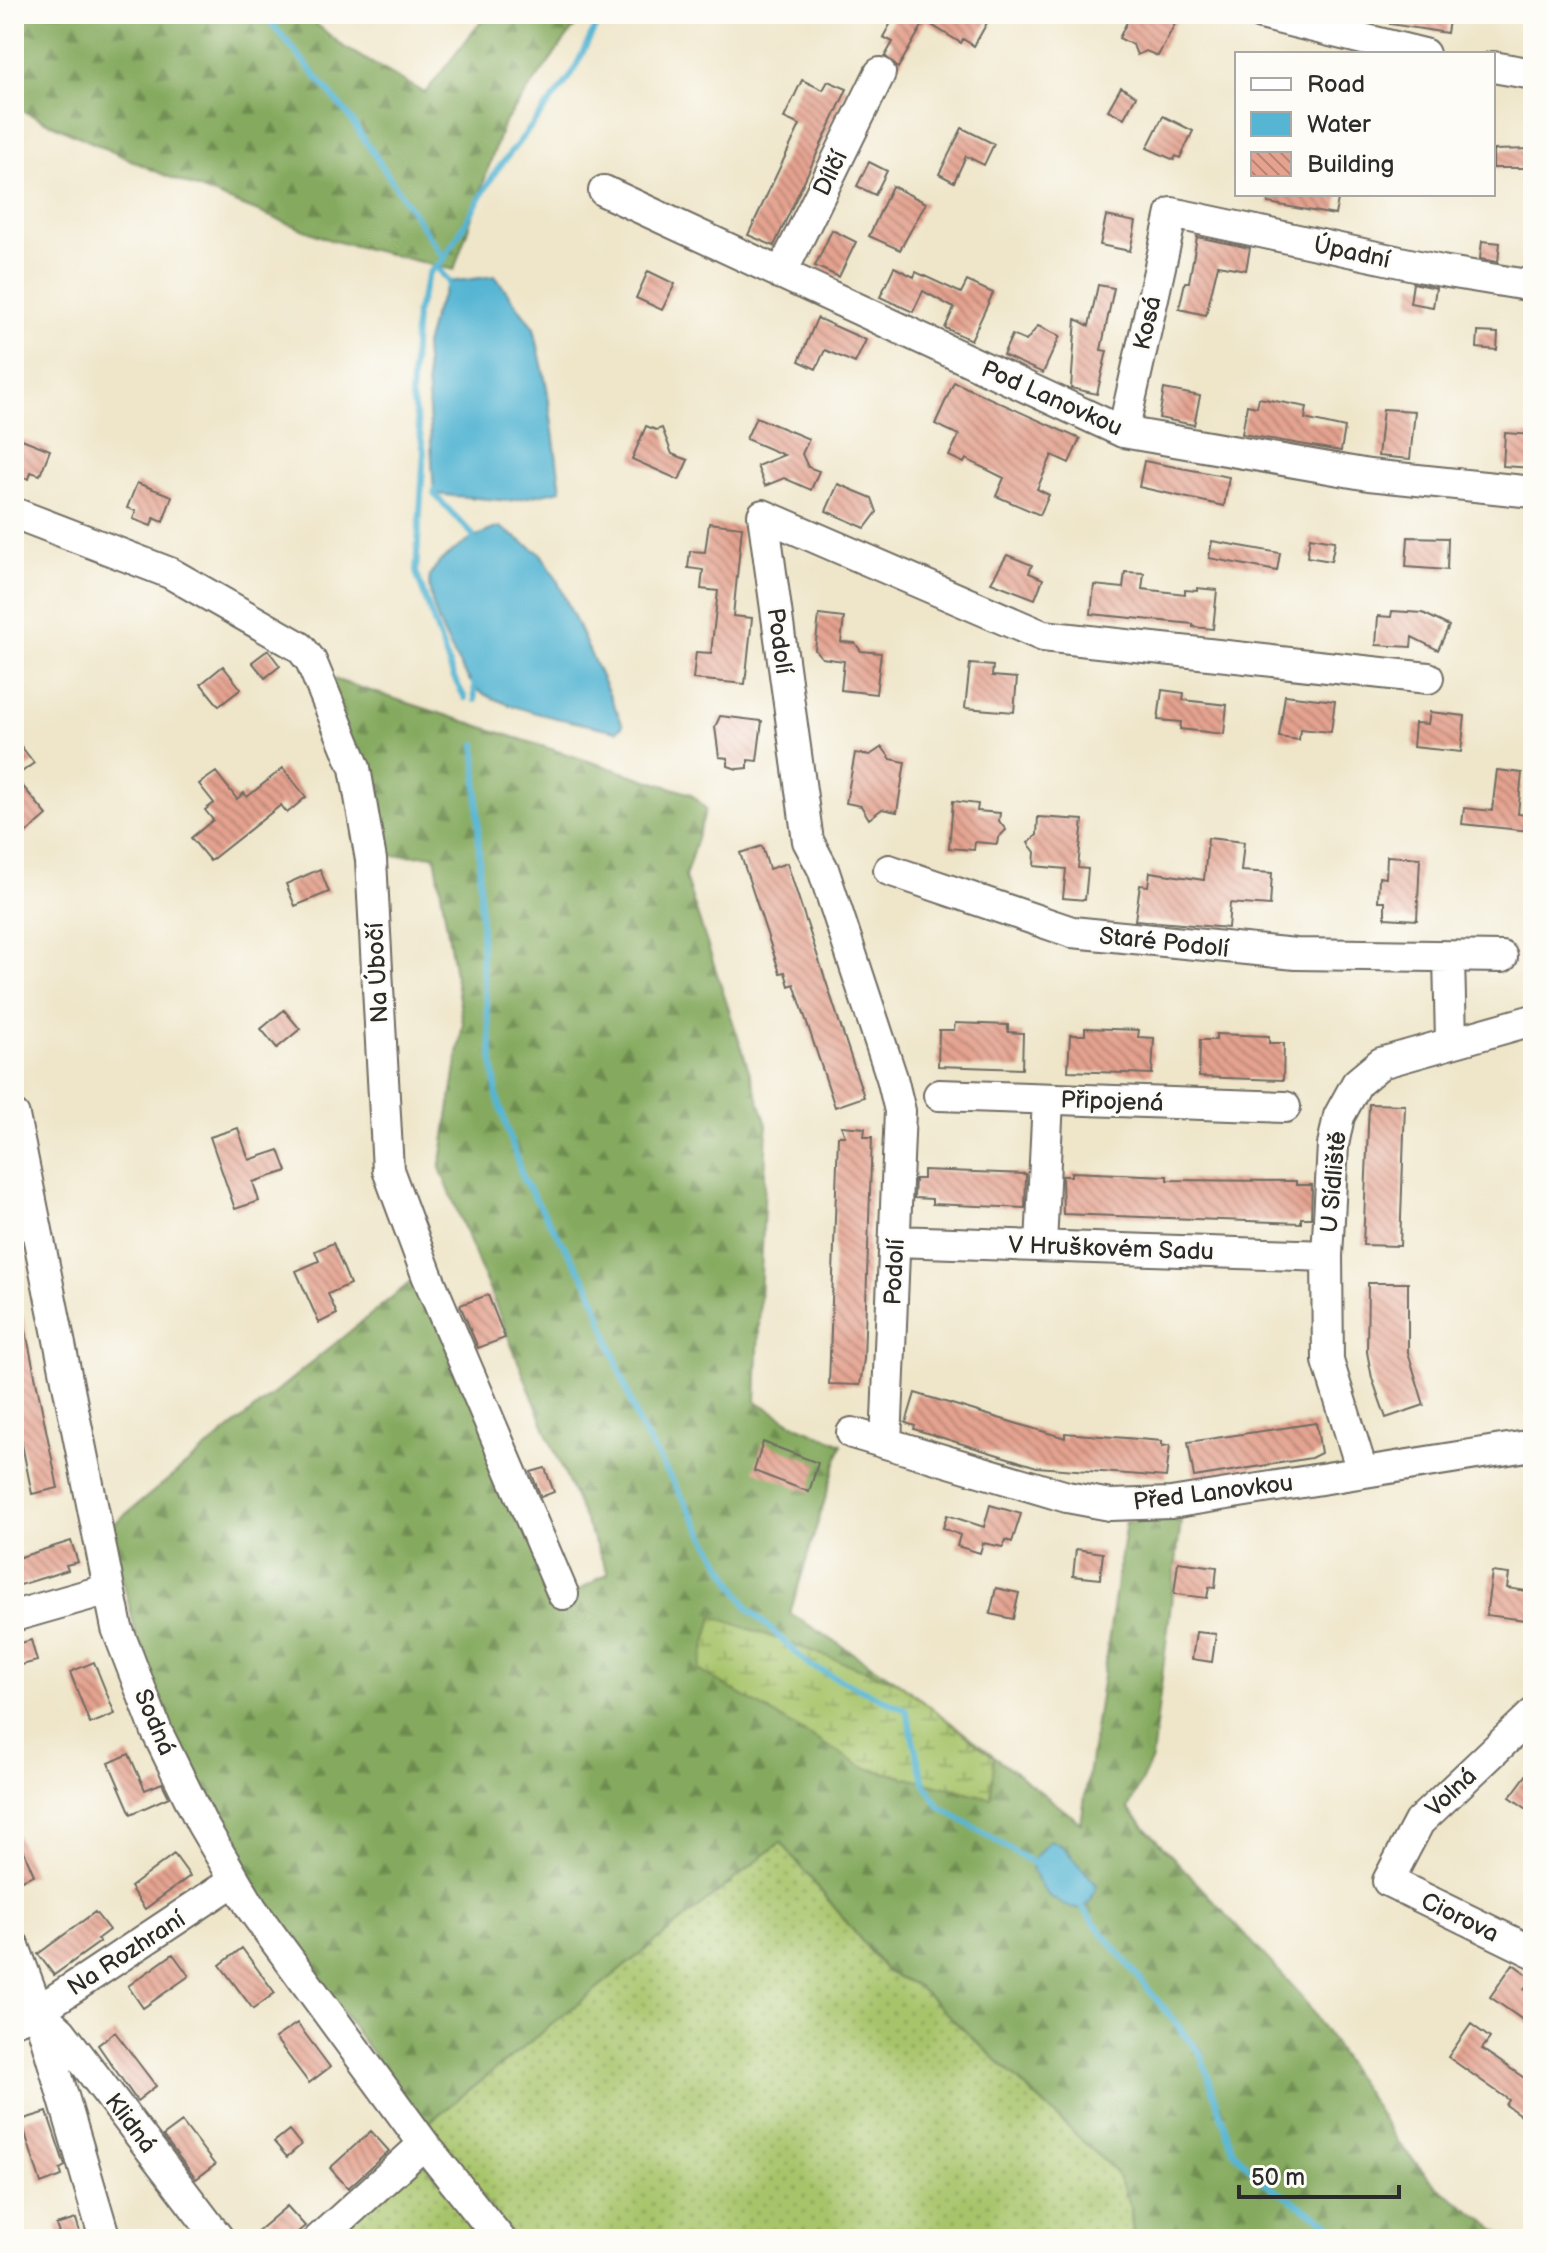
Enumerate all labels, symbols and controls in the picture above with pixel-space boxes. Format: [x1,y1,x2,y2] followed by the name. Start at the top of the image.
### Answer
[1235,52,1495,196] legend
[1307,70,1365,99] text: Road
[1307,110,1371,139] text: Water
[807,145,854,201] street label: Dílčí
[1307,150,1394,179] text: Building
[1311,229,1393,275] street label: Úpadní
[1127,293,1168,353] street label: Kosá
[977,354,1127,442] street label: Pod Lanovkou
[761,606,799,676] street label: Podolí
[1098,921,1230,964] street label: Staré Podolí
[359,922,395,1024] street label: Na Úbočí
[1060,1085,1164,1118] street label: Připojená
[1315,1130,1352,1234] street label: U Sídliště
[1008,1230,1214,1267] street label: V Hruškovém Sadu
[878,1238,911,1306] street label: Podolí
[1132,1468,1295,1517] street label: Před Lanovkou
[128,1685,181,1760] street label: Sodná
[1420,1762,1483,1823] street label: Volná
[1416,1886,1503,1949] street label: Ciorova
[62,1905,191,2002] street label: Na Rozhraní
[99,2088,162,2159] street label: Klidná
[1239,2149,1399,2199] scale bar
[1251,2163,1305,2192] text: 50 m

